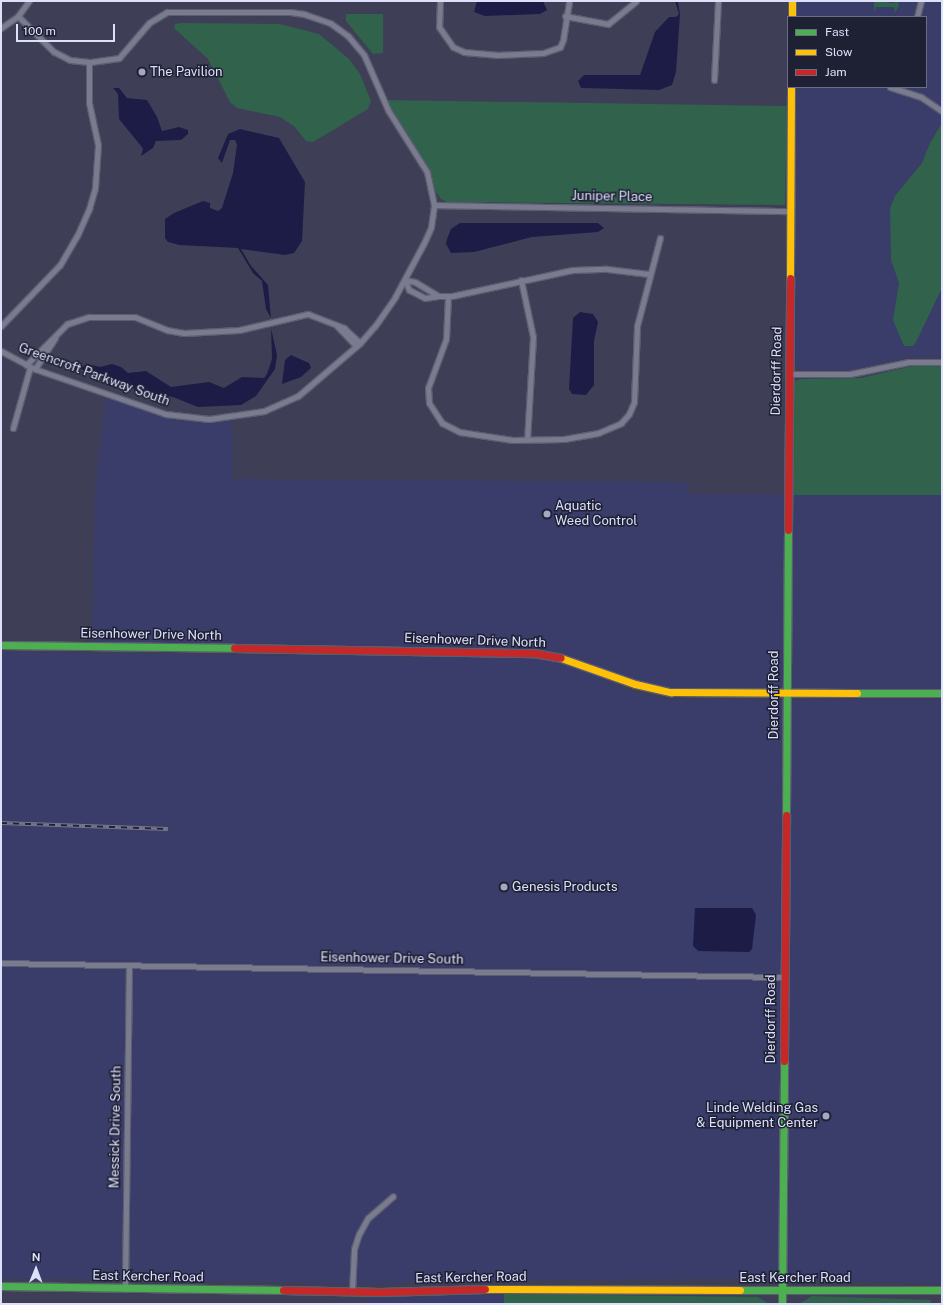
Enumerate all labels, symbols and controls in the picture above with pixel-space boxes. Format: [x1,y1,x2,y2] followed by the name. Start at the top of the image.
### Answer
[18,16,117,42] scale bar
[787,16,927,88] legend
[23,24,56,38] text: 100 m
[825,25,849,39] text: Fast
[825,45,852,59] text: Slow
[150,64,223,80] place label: The Pavilion
[825,65,847,79] text: Jam
[137,67,147,77] marker: The Pavilion
[572,188,652,206] street label: Juniper Place
[768,326,786,416] street label: Dierdorff Road
[16,340,172,410] street label: Greencroft Parkway South
[555,499,637,530] place label: Aquatic Weed Control
[542,509,552,519] marker: Aquatic Weed Control
[80,626,222,644] street label: Eisenhower Drive North
[404,631,546,651] street label: Eisenhower Drive North
[766,651,782,739] street label: Dierdorff Road
[512,879,618,895] place label: Genesis Products
[499,882,509,892] marker: Genesis Products
[320,950,464,968] street label: Eisenhower Drive South
[763,975,779,1063] street label: Dierdorff Road
[107,1065,125,1189] street label: Messick Drive South
[696,1101,818,1132] place label: Linde Welding Gas & Equipment Center
[821,1111,831,1121] marker: Linde Welding Gas & Equipment Center
[16,1249,56,1289] north arrow
[32,1251,41,1263] text: N
[92,1268,204,1286] street label: East Kercher Road
[415,1269,527,1287] street label: East Kercher Road
[739,1270,851,1286] street label: East Kercher Road

